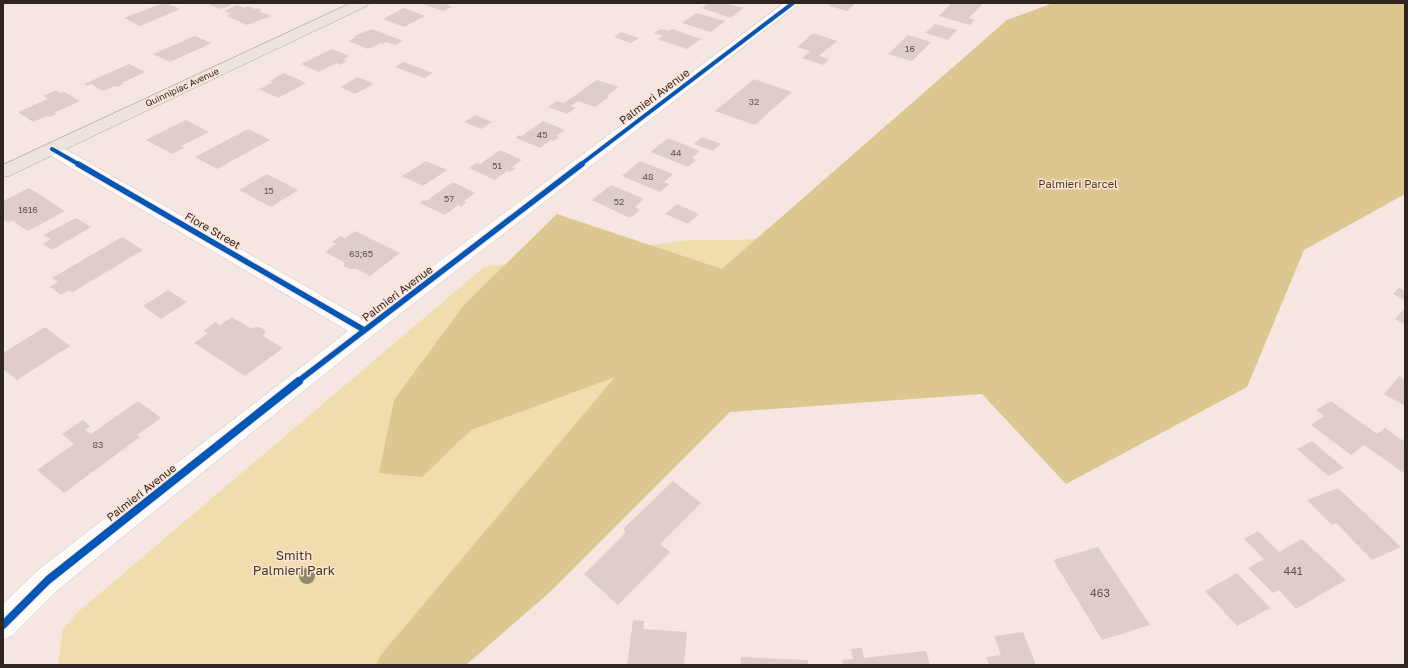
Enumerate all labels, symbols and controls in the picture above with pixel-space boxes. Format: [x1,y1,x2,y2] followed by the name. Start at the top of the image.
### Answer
[905,43,915,54] house number: 16
[143,65,221,109] street label: Quinnipiac Avenue
[616,65,692,127] street label: Palmieri Avenue
[749,96,759,107] house number: 32
[537,129,547,140] house number: 45
[671,147,682,158] house number: 44
[492,160,502,171] house number: 51
[643,171,653,182] house number: 48
[1038,177,1118,190] park label: Palmieri Parcel
[264,185,274,196] house number: 15
[444,193,454,204] house number: 57
[614,196,624,207] house number: 52
[18,204,38,215] house number: 1616
[183,209,243,251] street label: Fiore Street
[349,248,373,259] house number: 63;65
[359,262,435,324] street label: Palmieri Avenue
[93,439,103,450] house number: 83
[104,461,178,523] street label: Palmieri Avenue
[253,547,336,578] park label: Smith Palmieri Park
[1284,564,1302,577] house number: 441
[1090,586,1110,599] house number: 463

